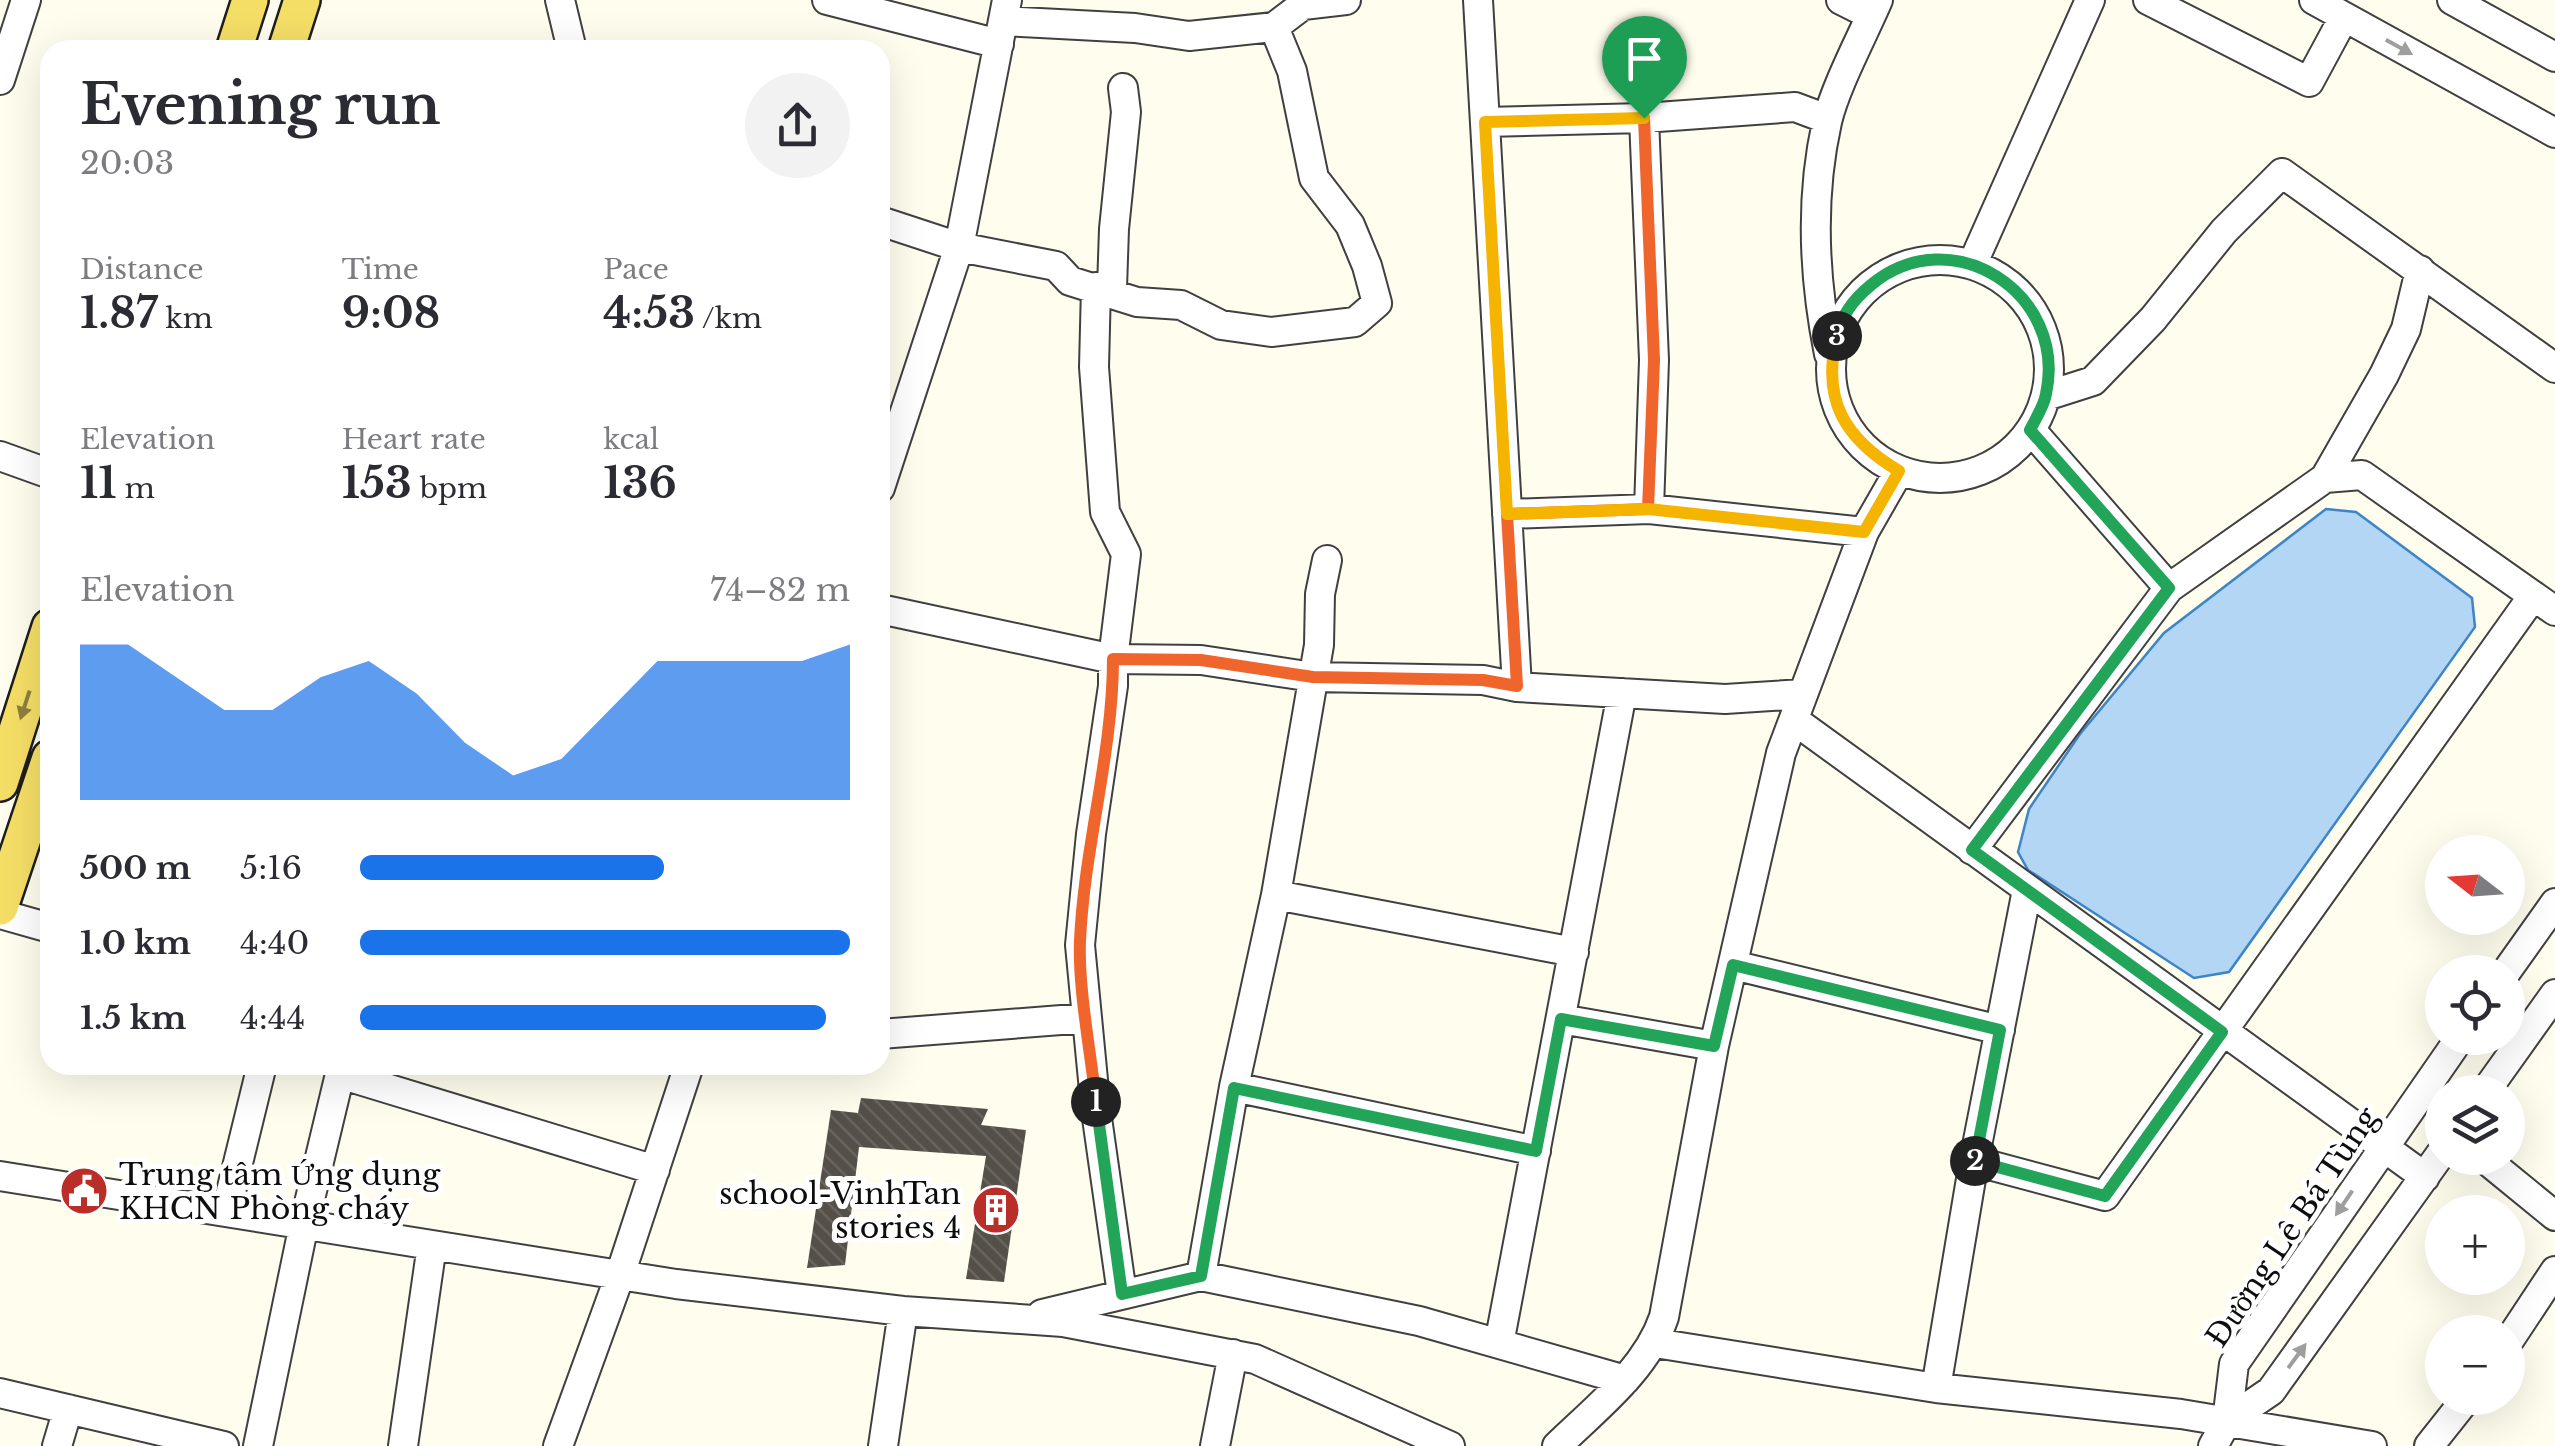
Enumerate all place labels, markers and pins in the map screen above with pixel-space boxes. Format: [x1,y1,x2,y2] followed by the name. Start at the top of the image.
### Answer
[1602,16,1687,119] pin
[1812,311,1862,361] pin: 3
[1071,1077,1121,1127] pin: 1
[1950,1136,2000,1186] pin: 2
[119,1156,441,1227] place label: Trung tâm Ứng dụng KHCN Phòng cháy
[58,1165,110,1217] public building icon: Trung tâm Ứng dụng KHCN Phòng cháy
[719,1175,961,1246] place label: school-VinhTan stories 4
[970,1184,1022,1236] building icon: school-VinhTan stories 4

